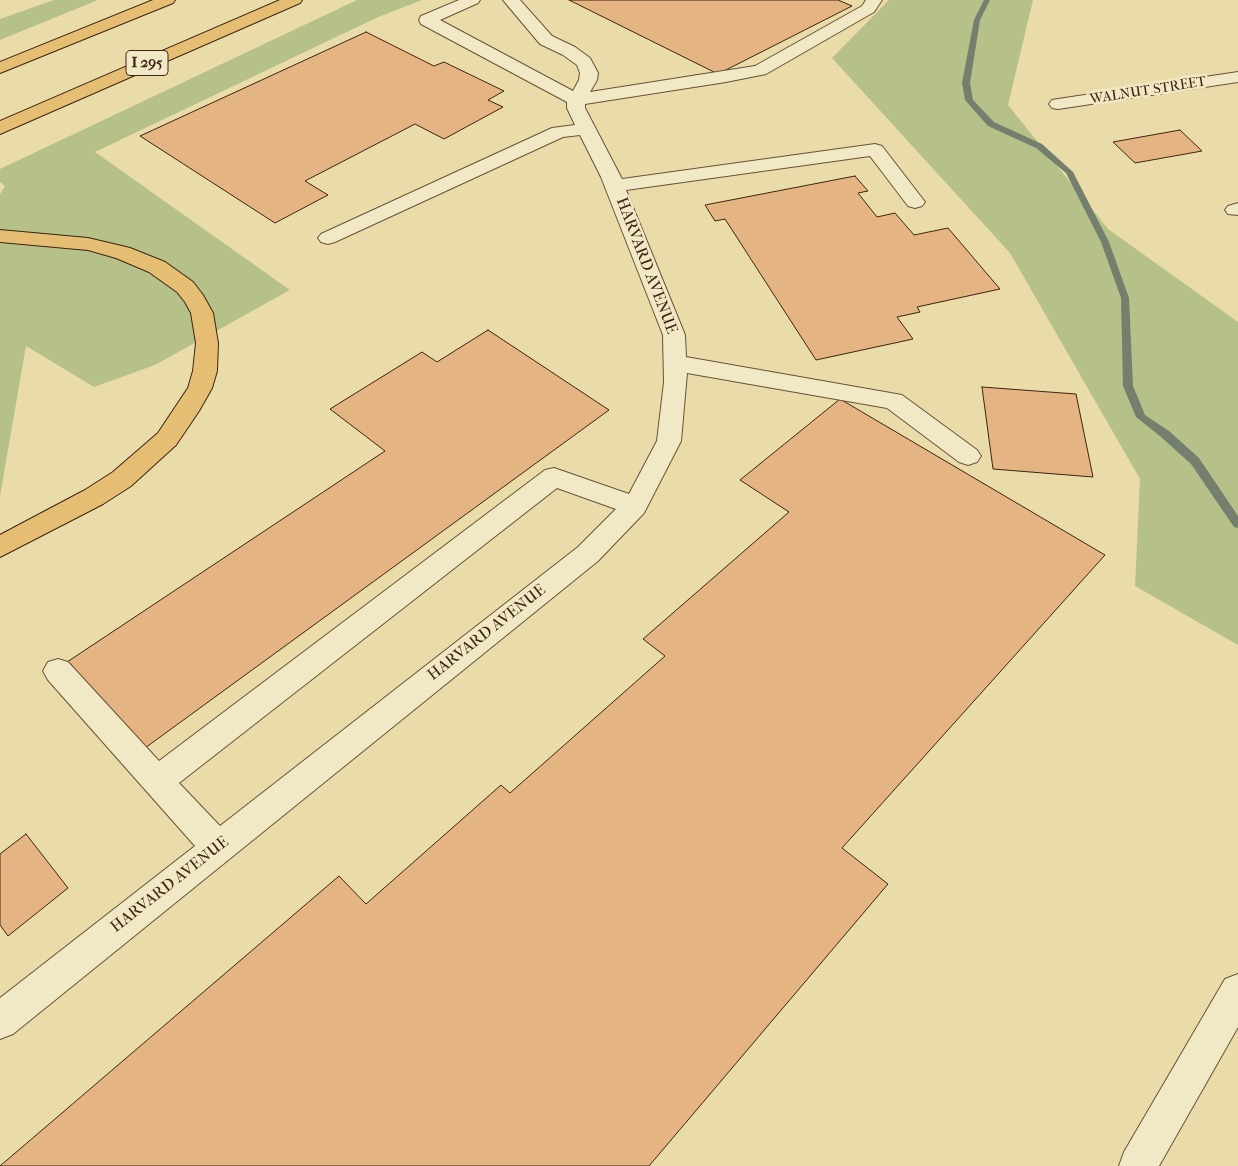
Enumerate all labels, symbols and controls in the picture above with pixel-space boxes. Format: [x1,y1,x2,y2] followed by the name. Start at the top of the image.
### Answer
[126,50,168,76] road number: I 295
[1089,74,1207,108] street label: WALNUT STREET
[611,195,681,337] street label: HARVARD AVENUE
[424,581,550,685] street label: HARVARD AVENUE
[107,833,233,937] street label: HARVARD AVENUE

